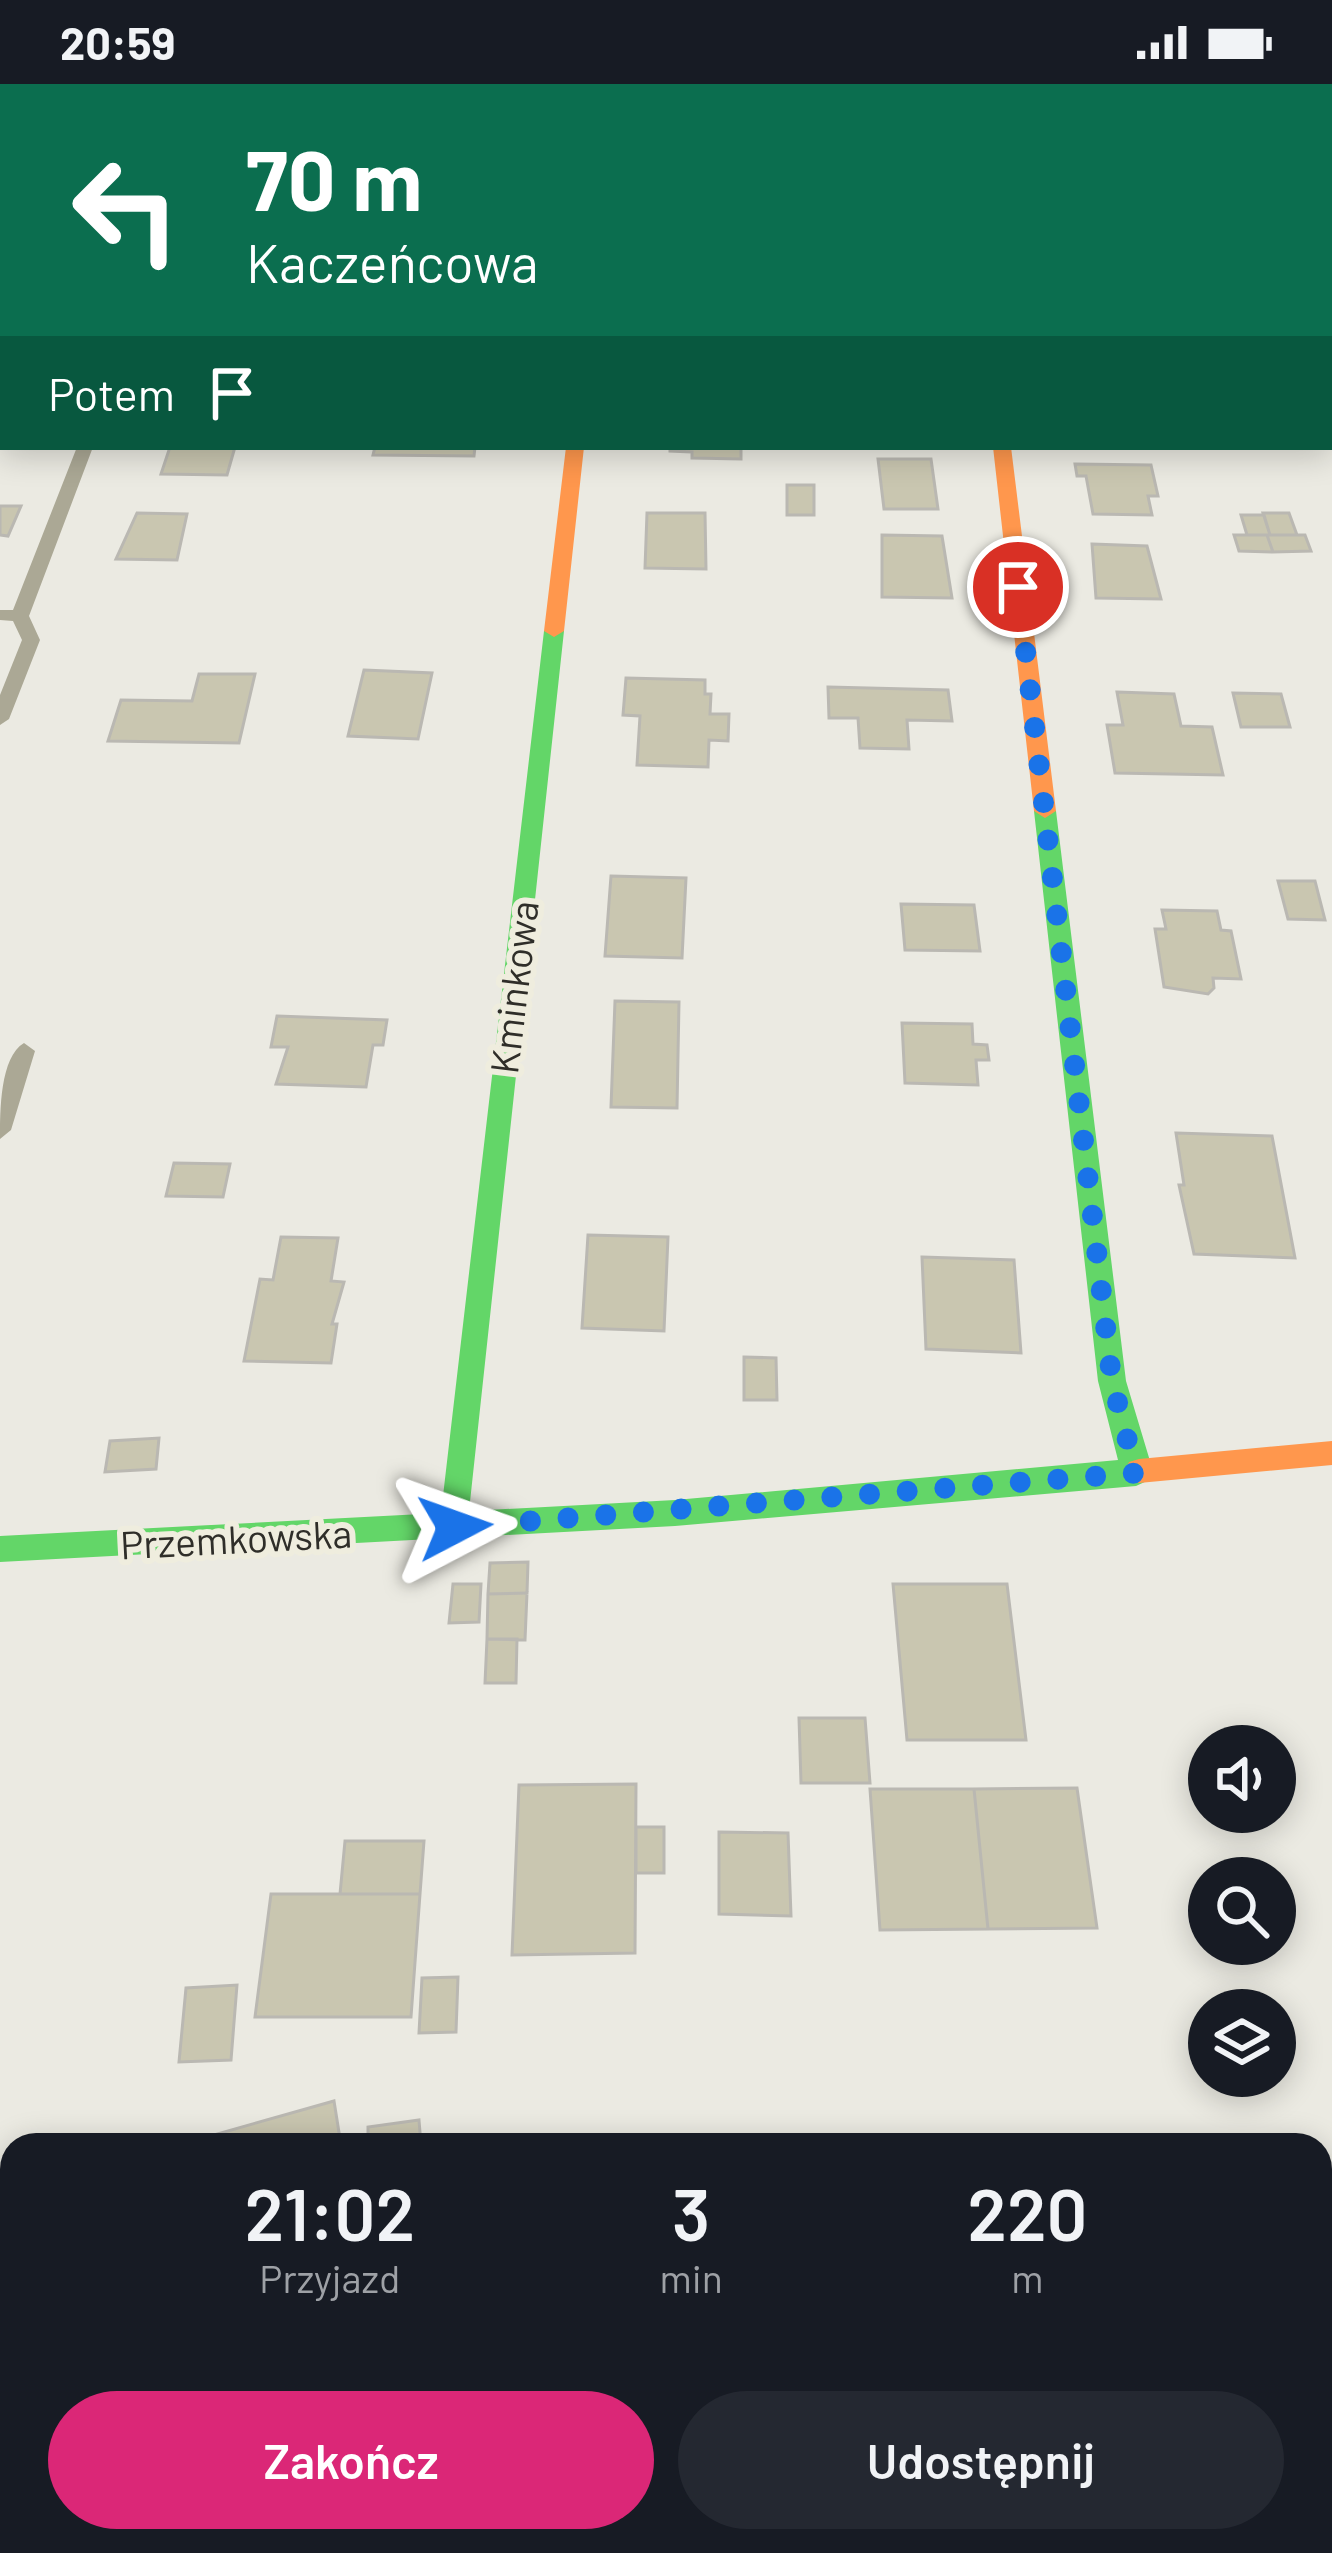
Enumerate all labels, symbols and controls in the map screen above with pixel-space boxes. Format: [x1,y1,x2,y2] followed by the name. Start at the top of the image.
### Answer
[60,15,175,69] text: 20:59
[246,127,422,228] text: 70 m
[48,132,204,288] icon: left
[246,229,539,294] text: Kaczeńcowa
[199,360,265,426] icon: arrive
[48,366,175,420] text: Potem
[967,536,1069,638] pin
[985,554,1051,620] icon: arrive
[479,898,547,1076] street label: Kminkowa
[392,1464,518,1590] position arrow
[119,1508,353,1568] street label: Przemkowska
[1188,1725,1296,2097] map controls
[1188,1725,1296,1833] button: sound
[1188,1857,1296,1965] button: search
[1188,1989,1296,2097] button: layers
[244,2169,415,2255] text: 21:02
[672,2169,710,2255] text: 3
[967,2169,1088,2255] text: 220
[259,2254,400,2301] text: Przyjazd
[660,2254,723,2301] text: min
[1011,2254,1044,2301] text: m
[48,2391,654,2529] button: Zakończ
[678,2391,1284,2529] button: Udostępnij

